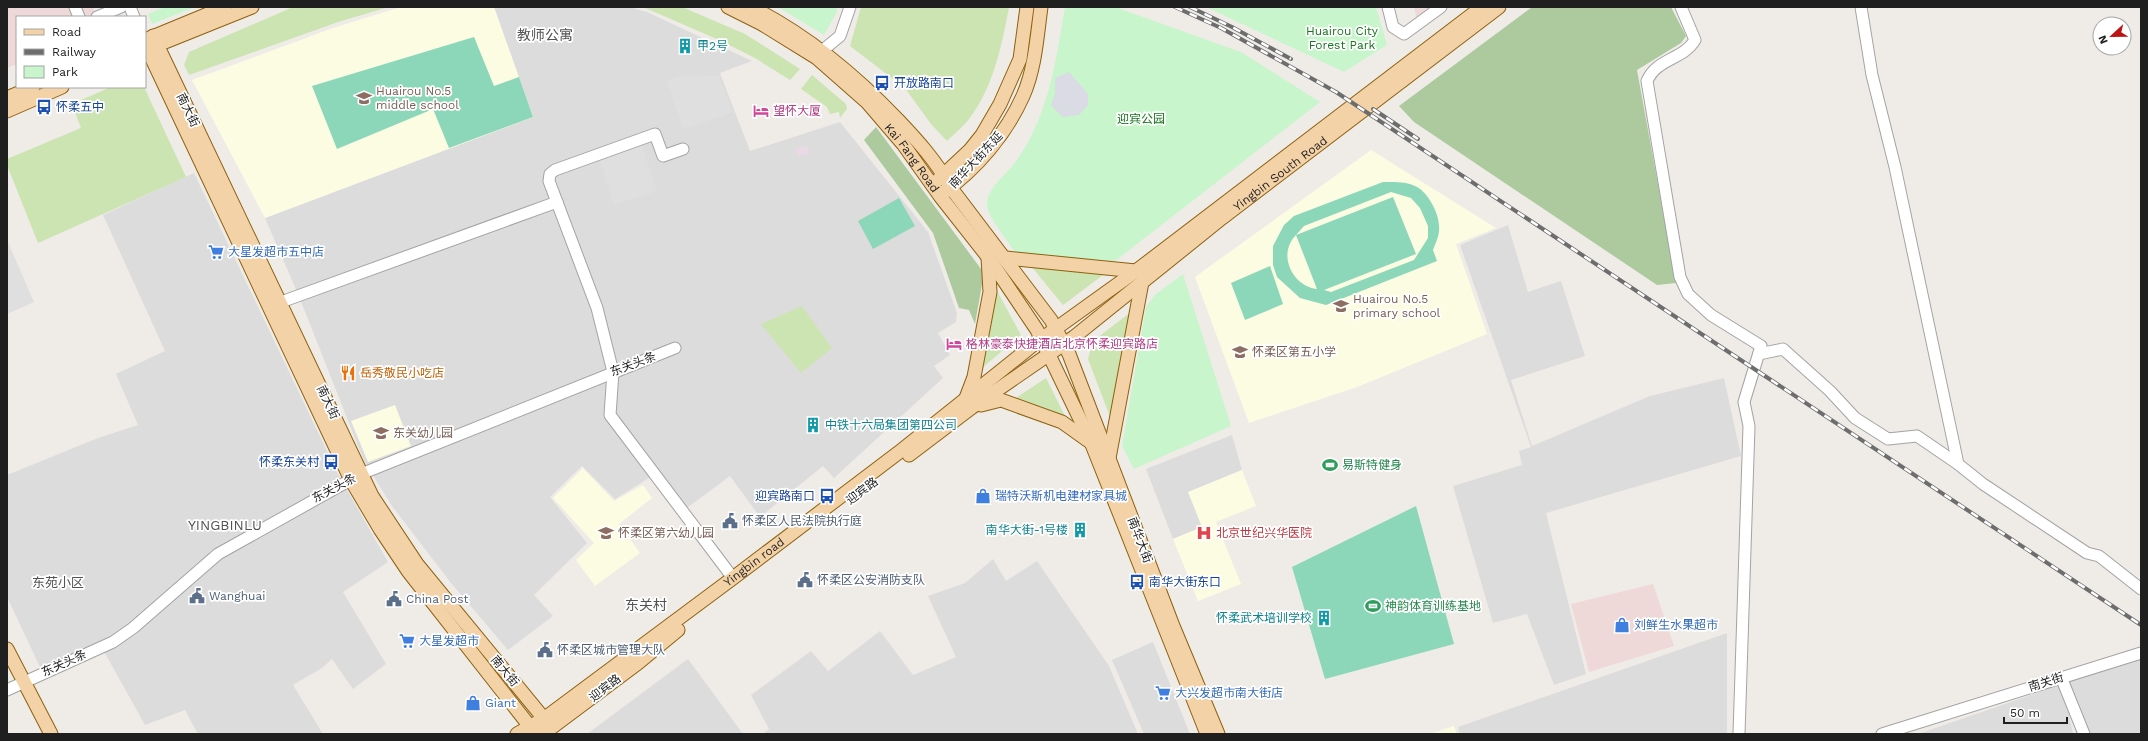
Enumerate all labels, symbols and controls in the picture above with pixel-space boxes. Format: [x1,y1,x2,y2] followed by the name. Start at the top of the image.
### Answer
[16,16,146,88] legend
[2092,16,2132,56] north arrow
[1306,24,1379,52] park label: Huairou City Forest Park
[52,25,81,39] text: Road
[517,27,573,43] district label: 教师公寓
[2096,33,2111,46] text: N
[676,37,694,55] building icon: 甲2号
[697,39,728,53] place label: 甲2号
[52,45,97,59] text: Railway
[52,65,78,79] text: Park
[873,74,891,92] bus stop icon: 开放路南口
[894,76,954,90] place label: 开放路南口
[376,84,459,112] place label: Huairou No.5 middle school
[355,89,373,107] school or university icon: Huairou No.5 middle school
[174,91,202,129] street label: 南大街
[35,98,53,116] bus stop icon: 怀柔五中
[56,100,104,114] place label: 怀柔五中
[752,102,770,120] hotel icon: 望怀大厦
[773,104,821,118] place label: 望怀大厦
[1117,112,1165,126] park label: 迎宾公园
[881,121,942,195] street label: Kai Fang Road
[946,129,1006,191] street label: 南华大街东延
[1230,133,1330,214] street label: Yingbin South Road
[207,243,225,261] supermarket icon: 大星发超市五中店
[228,245,324,259] place label: 大星发超市五中店
[1353,292,1441,320] place label: Huairou No.5 primary school
[1332,297,1350,315] school or university icon: Huairou No.5 primary school
[945,335,963,353] hotel icon: 格林豪泰快捷酒店北京怀柔迎宾路店
[966,337,1158,351] place label: 格林豪泰快捷酒店北京怀柔迎宾路店
[1231,343,1249,361] school or university icon: 怀柔区第五小学
[1252,345,1336,359] place label: 怀柔区第五小学
[608,349,658,379] street label: 东关头条
[339,364,357,382] restaurant icon: 岳秀敬民小吃店
[360,366,444,380] place label: 岳秀敬民小吃店
[314,383,342,421] street label: 南大街
[804,416,822,434] building icon: 中铁十六局集团第四公司
[825,418,957,432] place label: 中铁十六局集团第四公司
[372,424,390,442] school or university icon: 东关幼儿园
[393,426,453,440] place label: 东关幼儿园
[322,453,340,471] bus stop icon: 怀柔东关村
[259,455,320,469] place label: 怀柔东关村
[1321,456,1339,474] sports icon: 易斯特健身
[1342,458,1402,472] place label: 易斯特健身
[310,471,358,505] street label: 东关头条
[843,475,881,507] street label: 迎宾路
[818,487,836,505] bus stop icon: 迎宾路南口
[974,487,992,505] shop icon: 瑞特沃斯机电建材家具城
[755,489,815,503] place label: 迎宾路南口
[995,489,1127,503] place label: 瑞特沃斯机电建材家具城
[721,512,739,530] public building icon: 怀柔区人民法院执行庭
[742,514,862,528] place label: 怀柔区人民法院执行庭
[1125,515,1155,565] street label: 南华大街
[188,517,262,533] district label: YINGBINLU
[1071,521,1089,539] building icon: 南华大街-1号楼
[986,523,1068,537] place label: 南华大街-1号楼
[597,524,615,542] school or university icon: 怀柔区第六幼儿园
[1195,524,1213,542] hospital icon: 北京世纪兴华医院
[618,526,714,540] place label: 怀柔区第六幼儿园
[1216,526,1312,540] place label: 北京世纪兴华医院
[721,535,787,590] street label: Yingbin road
[796,571,814,589] public building icon: 怀柔区公安消防支队
[817,573,925,587] place label: 怀柔区公安消防支队
[1128,573,1146,591] bus stop icon: 南华大街东口
[32,575,84,590] district label: 东苑小区
[1149,575,1221,589] place label: 南华大街东口
[188,587,206,605] public building icon: Wanghuai
[209,589,265,603] place label: Wanghuai
[385,590,403,608] public building icon: China Post
[406,592,469,606] place label: China Post
[625,597,667,613] district label: 东关村
[1364,597,1382,615] sports icon: 神韵体育训练基地
[1385,599,1481,613] place label: 神韵体育训练基地
[1315,609,1333,627] building icon: 怀柔武术培训学校
[1216,611,1312,625] place label: 怀柔武术培训学校
[1613,616,1631,634] shop icon: 刘鲜生水果超市
[1634,618,1718,632] place label: 刘鲜生水果超市
[398,632,416,650] supermarket icon: 大星发超市
[419,634,479,648] place label: 大星发超市
[536,641,554,659] public building icon: 怀柔区城市管理大队
[557,643,665,657] place label: 怀柔区城市管理大队
[39,647,89,679] street label: 东关头条
[488,653,522,689] street label: 南大街
[2027,670,2065,694] street label: 南关街
[587,671,623,705] street label: 迎宾路
[1154,684,1172,702] supermarket icon: 大兴发超市南大街店
[1175,686,1283,700] place label: 大兴发超市南大街店
[464,694,482,712] shop icon: Giant
[485,696,516,710] place label: Giant
[2004,699,2067,725] scale bar
[2010,706,2040,720] text: 50 m

